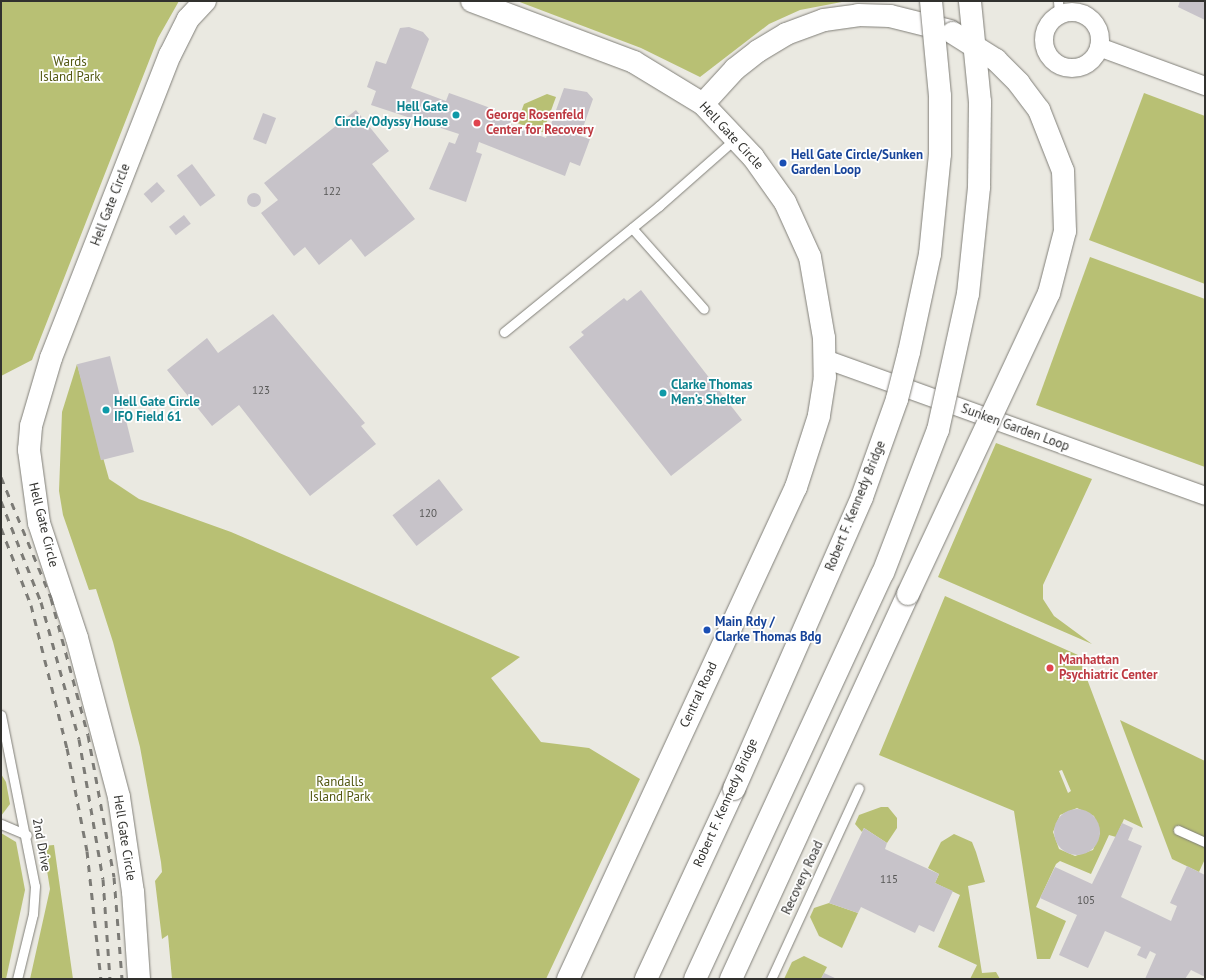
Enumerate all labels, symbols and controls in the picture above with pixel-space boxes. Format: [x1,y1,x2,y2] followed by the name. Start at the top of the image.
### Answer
[40,55,100,86] park label: Wards Island Park
[696,99,766,173] street label: Hell Gate Circle
[334,100,448,131] place label: Hell Gate Circle/Odyssy House
[486,108,594,139] place label: George Rosenfeld Center for Recovery
[451,110,461,120] marker: Hell Gate Circle/Odyssy House
[471,117,483,129] marker: George Rosenfeld Center for Recovery
[791,148,923,179] place label: Hell Gate Circle/Sunken Garden Loop
[778,158,788,168] marker: Hell Gate Circle/Sunken Garden Loop
[88,162,134,248] street label: Hell Gate Circle
[323,184,341,198] house number: 122
[671,378,753,409] place label: Clarke Thomas Men’s Shelter
[252,383,270,397] house number: 123
[658,388,668,398] marker: Clarke Thomas Men’s Shelter
[114,395,200,426] place label: Hell Gate Circle IFO Field 61
[959,401,1071,455] street label: Sunken Garden Loop
[101,405,111,415] marker: Hell Gate Circle IFO Field 61
[822,438,890,574] street label: Robert F. Kennedy Bridge
[25,481,61,569] street label: Hell Gate Circle
[419,506,437,520] house number: 120
[715,615,822,646] place label: Main Rdy / Clarke Thomas Bdg
[702,625,712,635] marker: Main Rdy / Clarke Thomas Bdg
[1059,653,1158,684] place label: Manhattan Psychiatric Center
[677,660,721,730] street label: Central Road
[1044,662,1056,674] marker: Manhattan Psychiatric Center
[690,736,762,870] street label: Robert F. Kennedy Bridge
[310,775,370,806] park label: Randalls Island Park
[110,794,138,882] street label: Hell Gate Circle
[29,817,53,873] street label: 2nd Drive
[779,838,827,918] street label: Recovery Road
[880,872,898,886] house number: 115
[1077,893,1095,907] house number: 105

